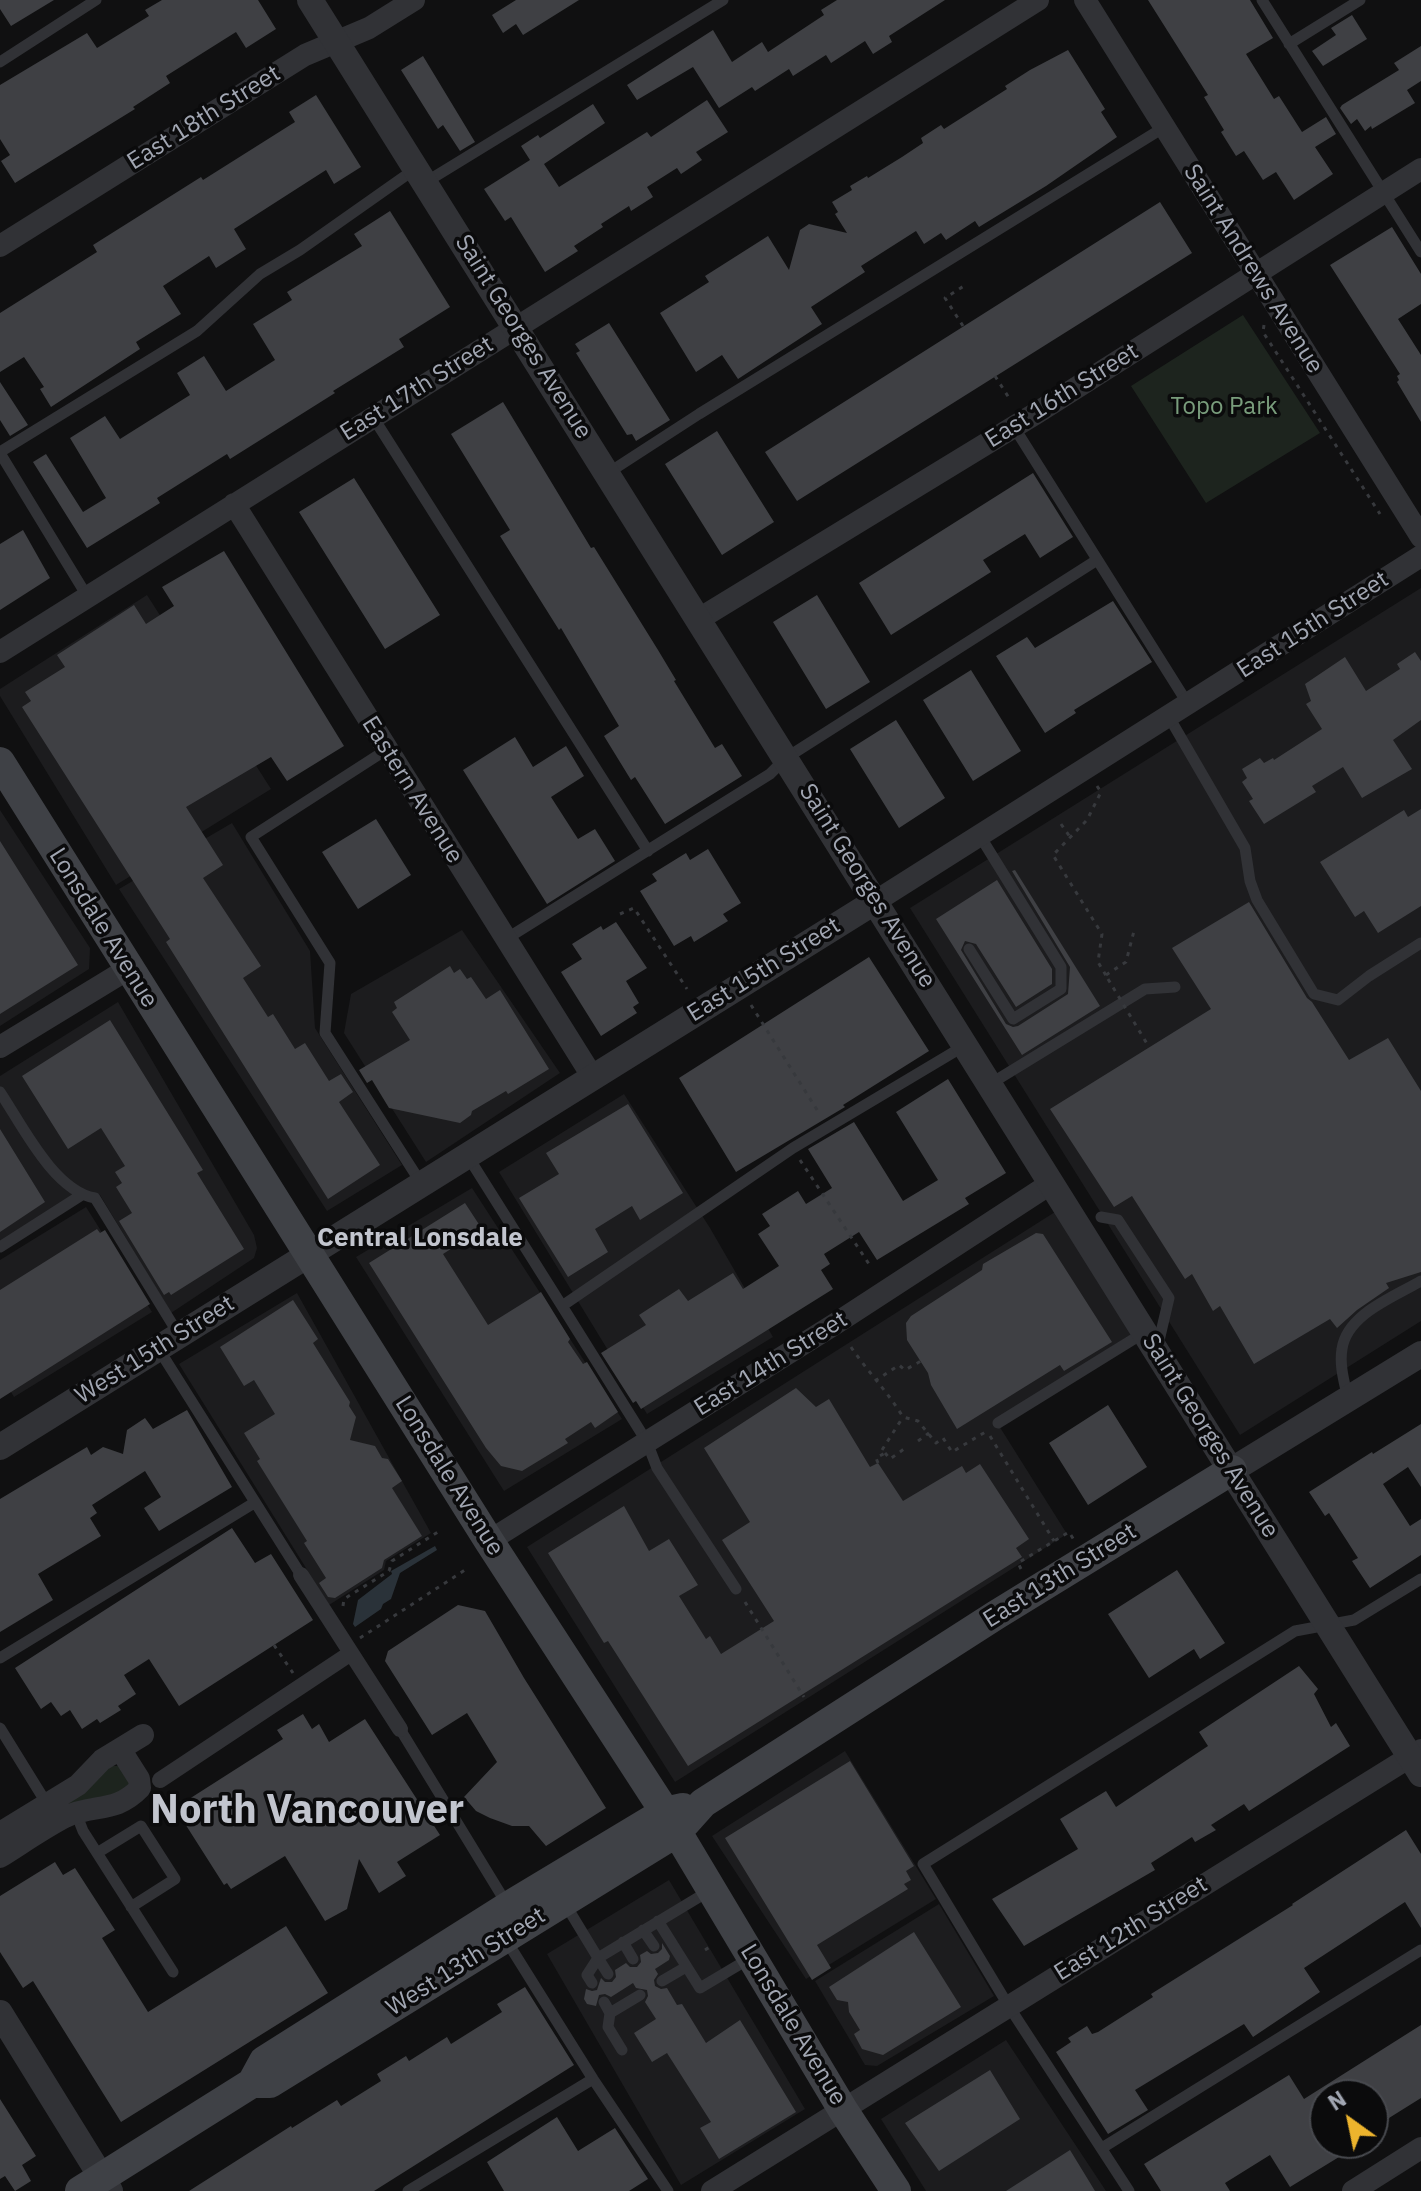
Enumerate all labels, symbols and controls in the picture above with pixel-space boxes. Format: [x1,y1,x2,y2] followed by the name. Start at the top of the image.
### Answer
[122,59,286,177] street label: East 18th Street
[1177,159,1329,379] street label: Saint Andrews Avenue
[448,230,598,444] street label: Saint Georges Avenue
[335,330,499,448] street label: East 17th Street
[980,337,1144,455] street label: East 16th Street
[1170,393,1278,421] park label: Topo Park
[1232,565,1394,685] street label: East 15th Street
[355,711,469,869] street label: Eastern Avenue
[792,779,942,993] street label: Saint Georges Avenue
[42,843,164,1013] street label: Lonsdale Avenue
[682,911,846,1029] street label: East 15th Street
[317,1222,523,1254] district label: Central Lonsdale
[70,1290,240,1410] street label: West 15th Street
[689,1305,853,1423] street label: East 14th Street
[1135,1329,1285,1543] street label: Saint Georges Avenue
[388,1391,510,1561] street label: Lonsdale Avenue
[978,1517,1142,1635] street label: East 13th Street
[150,1787,464,1835] district label: North Vancouver
[1049,1870,1213,1988] street label: East 12th Street
[381,1902,551,2022] street label: West 13th Street
[734,1939,852,2111] street label: Lonsdale Avenue
[1309,2079,1389,2159] north arrow
[1322,2084,1351,2117] text: N

